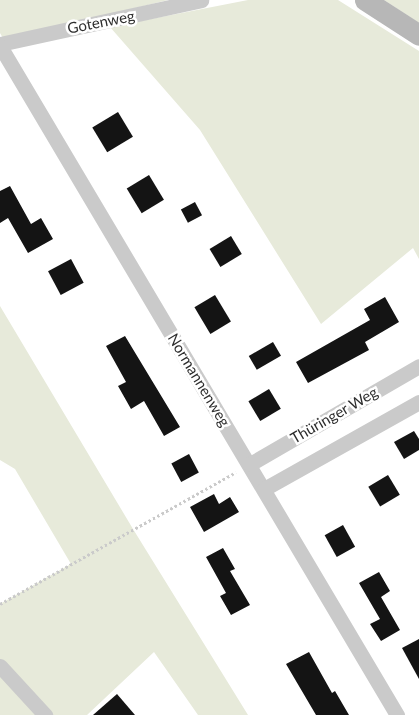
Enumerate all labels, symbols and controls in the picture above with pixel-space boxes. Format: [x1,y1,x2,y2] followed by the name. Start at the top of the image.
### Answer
[66,7,136,37] street label: Gotenweg
[164,330,234,430] street label: Normannenweg
[287,383,381,447] street label: Thüringer Weg

